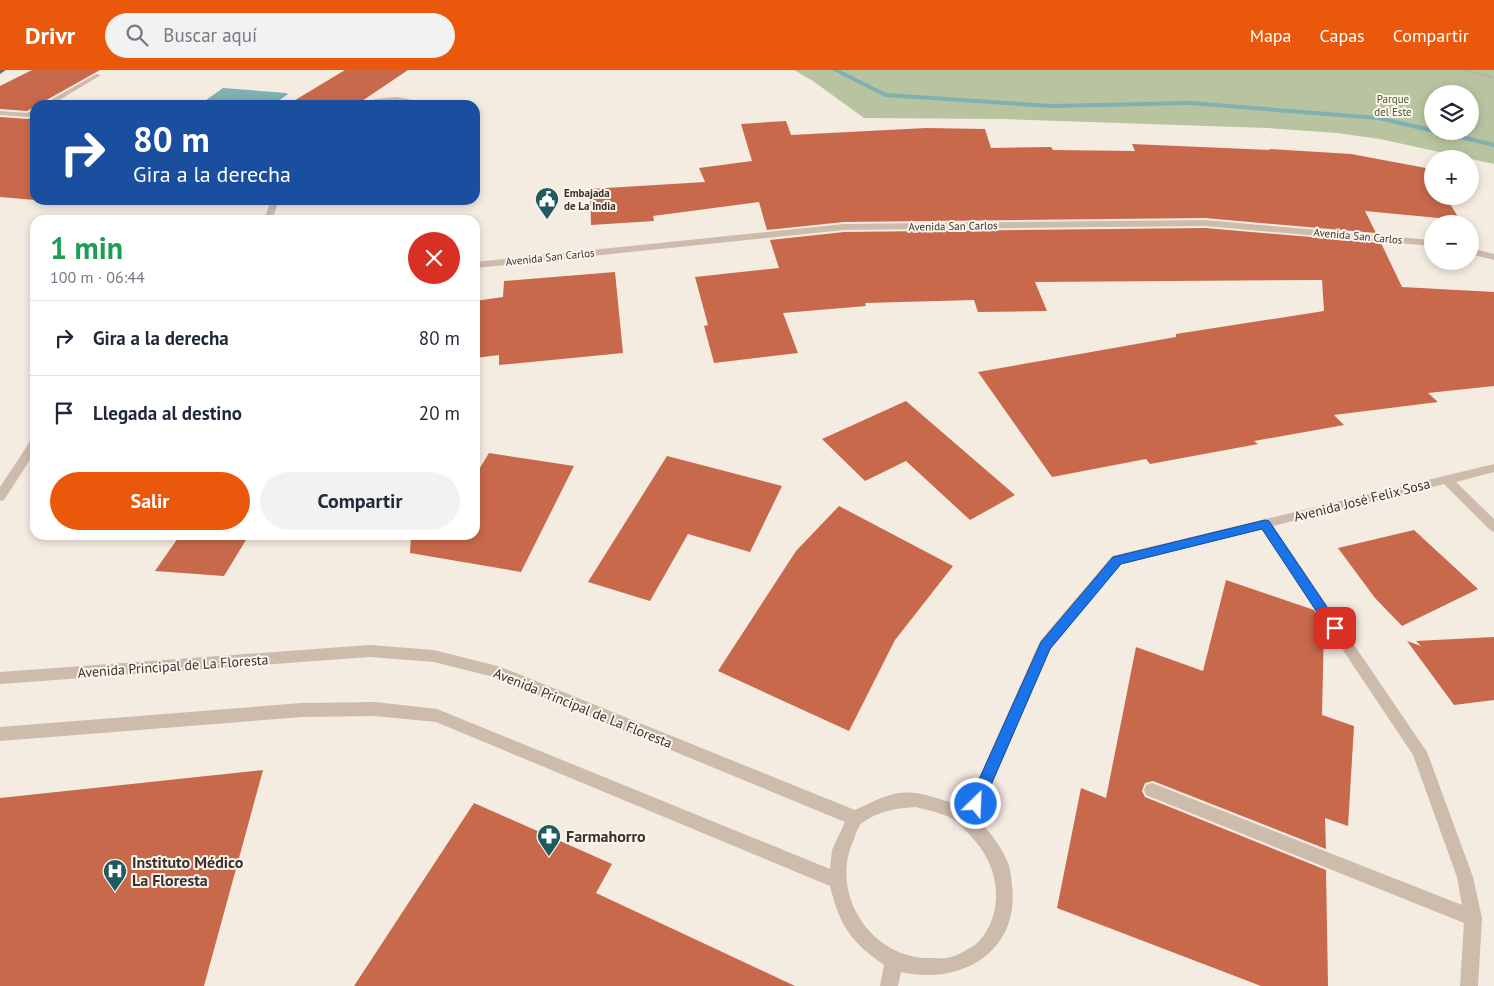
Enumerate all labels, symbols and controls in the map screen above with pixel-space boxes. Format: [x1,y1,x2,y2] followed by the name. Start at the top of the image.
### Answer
[105,13,455,58] search box
[25,20,75,51] text: Drivr
[123,21,151,49] icon: search
[163,23,257,47] text: Buscar aquí
[1250,24,1292,47] text: Mapa
[1320,24,1365,47] text: Capas
[1393,24,1469,47] text: Compartir
[1424,85,1479,270] map controls
[1424,85,1479,140] button: layers
[1374,92,1412,119] park label: Parque del Este
[133,116,210,162] text: 80 m
[50,120,115,185] icon: right
[1424,150,1479,205] button: +
[133,160,291,188] text: Gira a la derecha
[534,186,560,220] public building icon: Embajada de La India
[564,186,616,213] place label: Embajada de La India
[1424,215,1479,270] button: −
[908,218,998,234] street label: Avenida San Carlos
[1313,225,1403,247] street label: Avenida San Carlos
[50,228,123,267] text: 1 min
[408,232,460,284] button: close
[505,245,596,269] street label: Avenida San Carlos
[50,267,145,287] text: 100 m · 06:44
[50,324,78,352] icon: right
[93,326,229,350] text: Gira a la derecha
[419,326,460,350] text: 80 m
[50,399,78,427] icon: arrive
[93,401,242,425] text: Llegada al destino
[419,401,460,425] text: 20 m
[50,472,250,530] button: Salir
[260,472,460,530] button: Compartir
[1292,474,1432,526] street label: Avenida José Felix Sosa
[1314,607,1356,649] pin
[1321,614,1349,642] icon: arrive
[77,650,269,682] street label: Avenida Principal de La Floresta
[491,664,675,752] street label: Avenida Principal de La Floresta
[949,777,1001,829] position arrow
[536,823,562,857] pharmacy icon: Farmahorro
[566,826,646,846] place label: Farmahorro
[132,852,244,890] place label: Instituto Médico La Floresta
[102,858,128,892] hospital icon: Instituto Médico La Floresta

